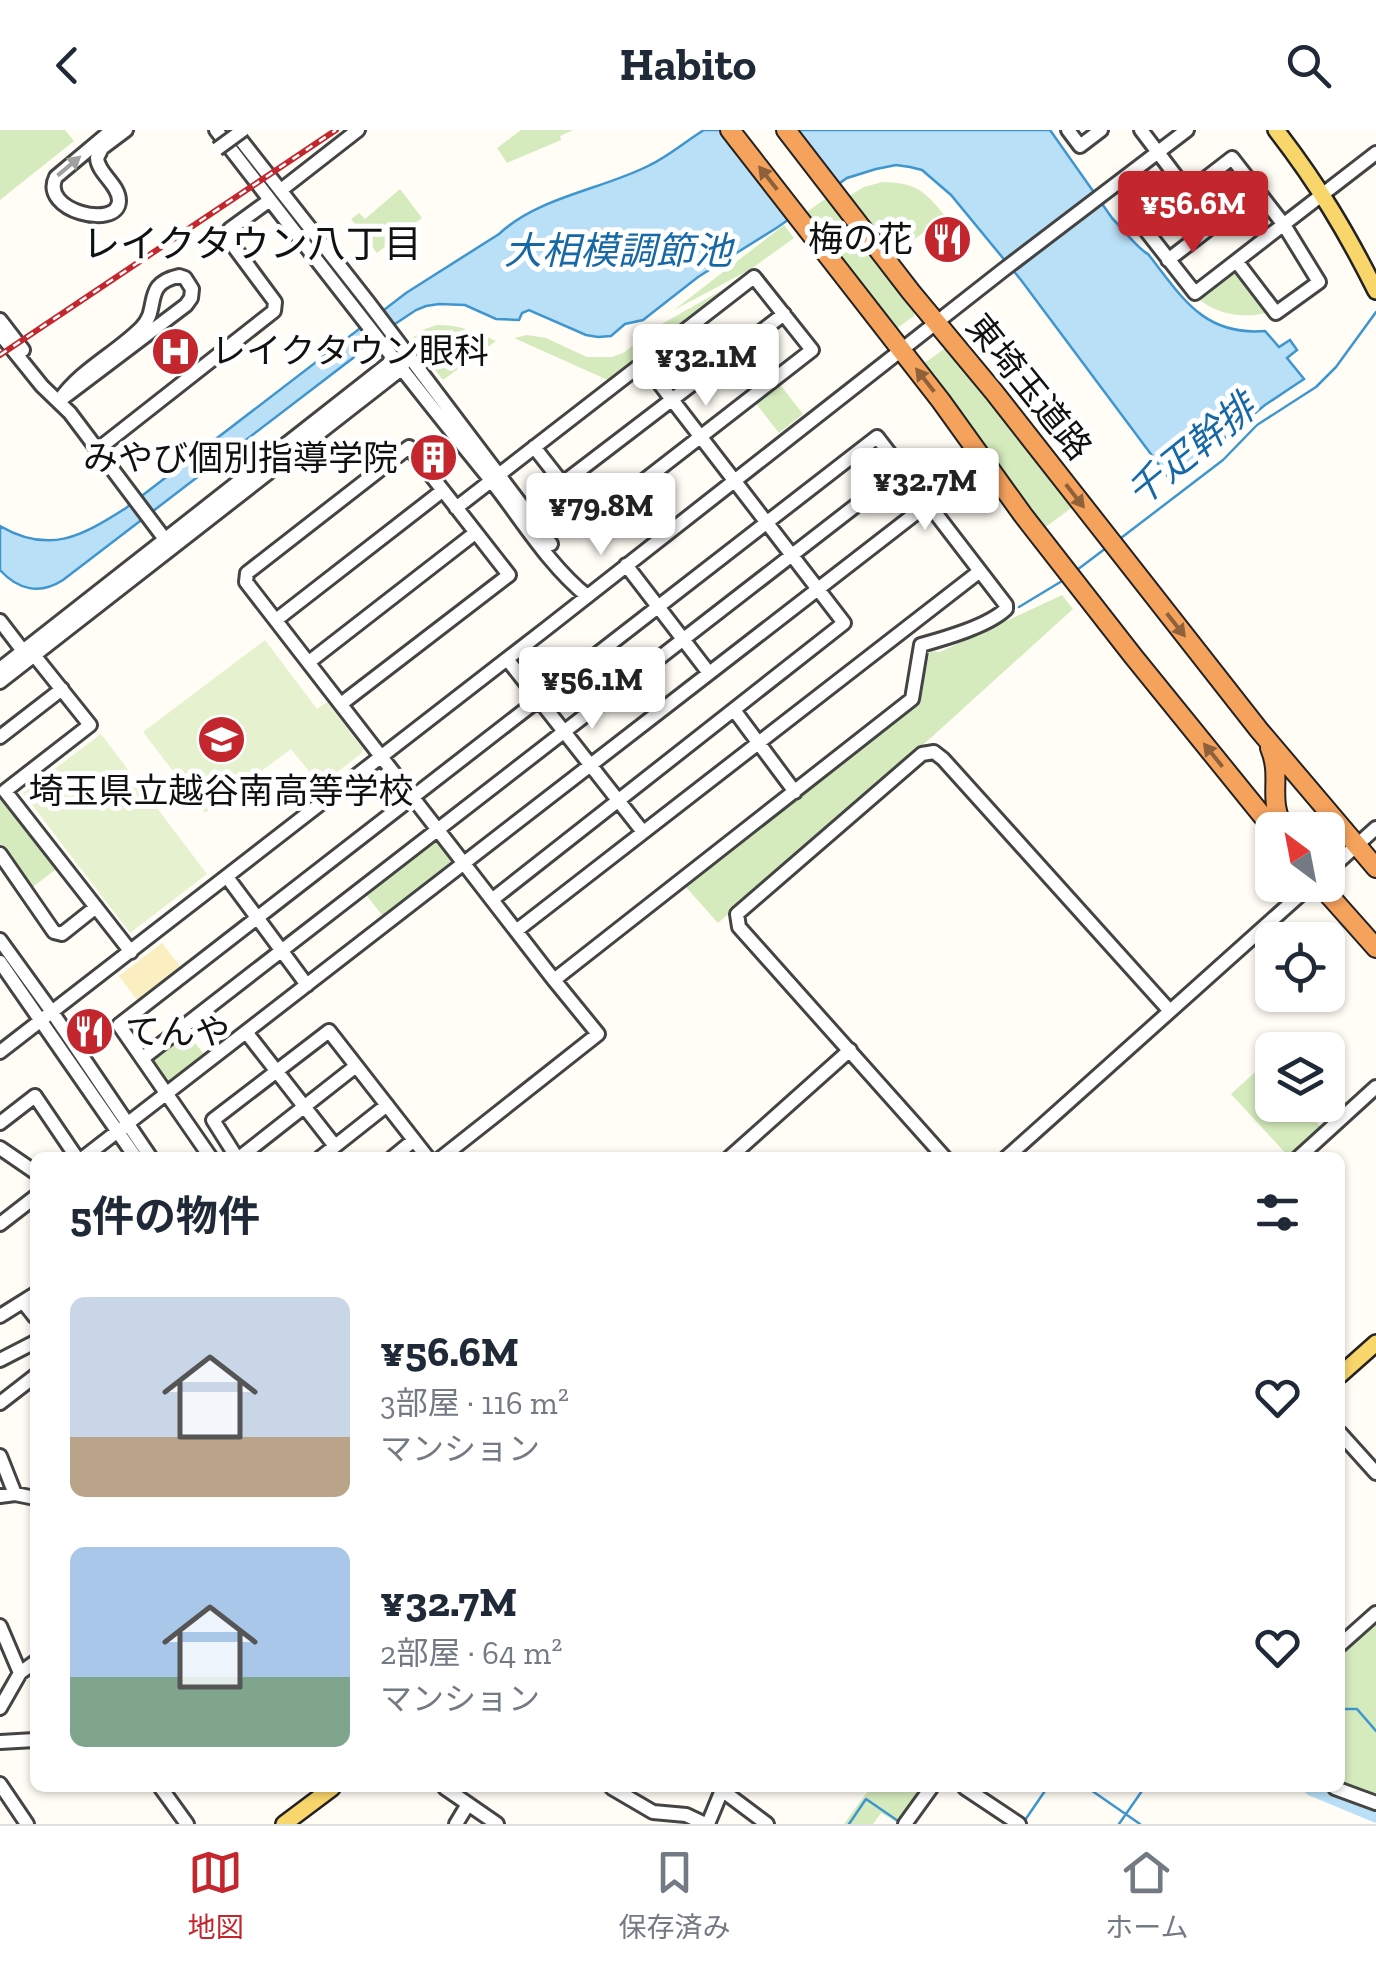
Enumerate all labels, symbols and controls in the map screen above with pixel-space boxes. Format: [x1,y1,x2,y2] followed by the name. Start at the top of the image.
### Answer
[40,38,95,93] icon: back
[620,38,756,92] text: Habito
[1281,38,1336,93] icon: search
[57,156,82,177] one-way arrow
[758,165,778,191] one-way arrow
[1112,171,1274,256] pin: ¥56.6M
[1140,184,1246,222] text: ¥56.6M
[922,213,974,265] restaurant icon: 梅の花
[808,218,913,260] place label: 梅の花
[82,221,422,267] district label: レイクタウン八丁目
[504,228,736,274] water label: 大相模調節池
[958,306,1100,468] street label: 東埼玉道路
[625,324,787,409] pin: ¥32.1M
[150,325,202,377] hospital icon: レイクタウン眼科
[211,330,489,372] place label: レイクタウン眼科
[655,337,757,375] text: ¥32.1M
[915,367,936,393] one-way arrow
[1117,381,1268,516] water label: 千疋幹排
[407,432,459,484] building icon: みやび個別指導学院
[83,437,398,479] place label: みやび個別指導学院
[844,448,1006,533] pin: ¥32.7M
[873,461,977,499] text: ¥32.7M
[520,473,682,558] pin: ¥79.8M
[1064,483,1085,508] one-way arrow
[548,486,654,524] text: ¥79.8M
[1165,613,1186,638] one-way arrow
[511,647,673,732] pin: ¥56.1M
[541,660,643,698] text: ¥56.1M
[195,713,247,765] school or university icon: 埼玉県立越谷南高等学校
[1203,742,1224,767] one-way arrow
[28,770,414,812] place label: 埼玉県立越谷南高等学校
[1255,812,1345,902] north arrow
[1255,812,1345,1122] map controls
[1255,922,1345,1012] button: locate
[64,1006,116,1058] restaurant icon: てんや
[125,1011,230,1053] place label: てんや
[1255,1032,1345,1122] button: layers
[1250,1185,1305,1240] icon: filters
[70,1191,260,1242] text: 5件の物件
[380,1326,519,1377] text: ¥56.6M
[150,1337,270,1457] icon: home
[1250,1370,1305,1425] icon: heart
[380,1384,569,1422] text: 3部屋 · 116 m²
[380,1430,540,1468] text: マンション
[380,1576,517,1627] text: ¥32.7M
[150,1587,270,1707] icon: home
[1250,1620,1305,1675] icon: heart
[380,1634,562,1672] text: 2部屋 · 64 m²
[380,1680,540,1718] text: マンション
[187,1845,243,1945] tab: 地図
[618,1845,730,1945] tab: 保存済み
[1105,1845,1189,1945] tab: ホーム

